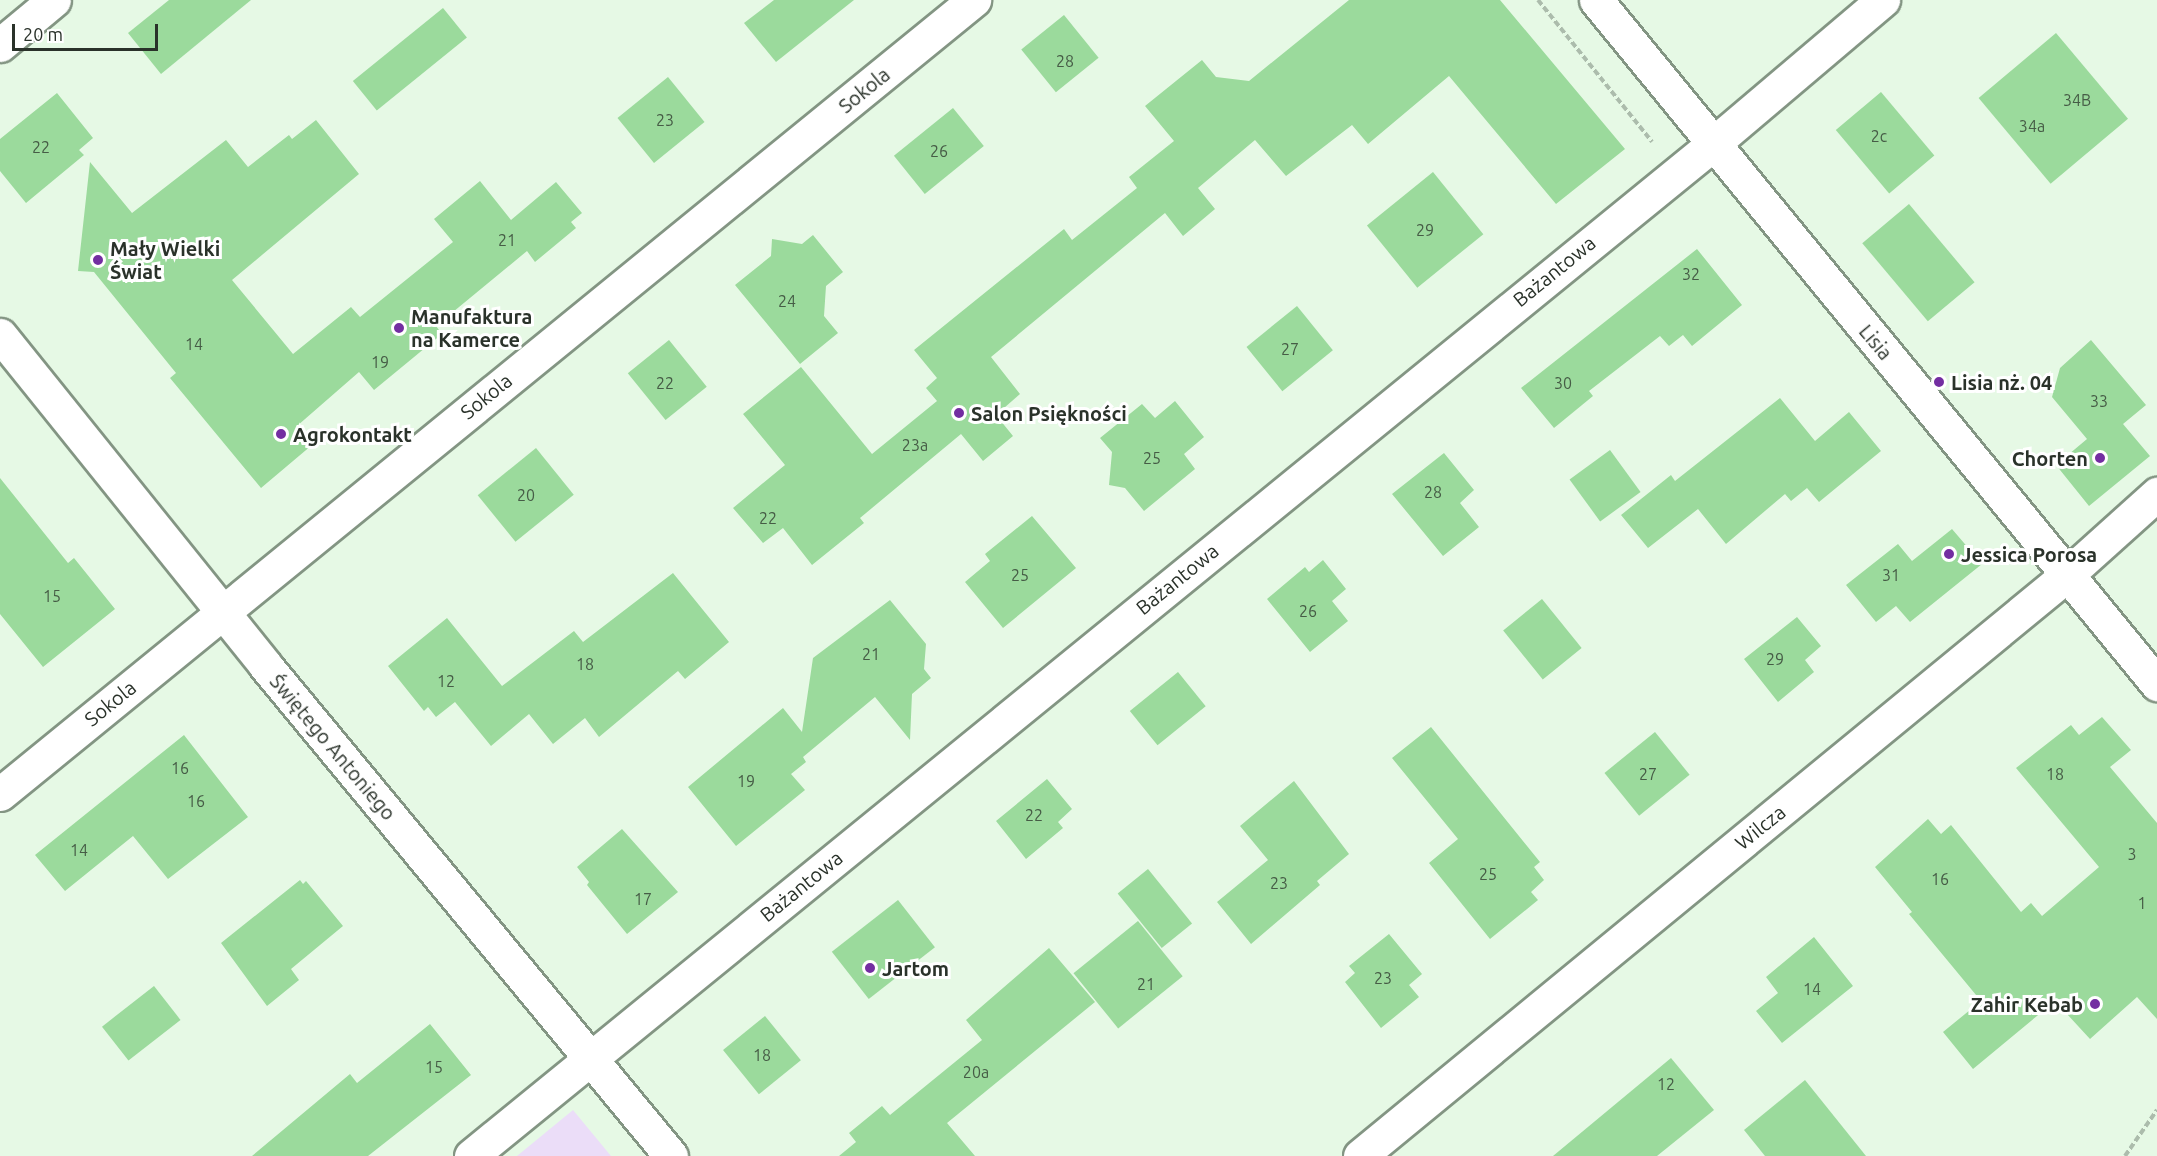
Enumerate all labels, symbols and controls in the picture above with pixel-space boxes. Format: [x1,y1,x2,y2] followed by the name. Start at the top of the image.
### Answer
[15,12,160,50] scale bar
[23,24,63,44] text: 20 m
[1056,51,1074,71] house number: 28
[833,62,895,118] street label: Sokola
[2063,90,2091,110] house number: 34B
[656,110,674,130] house number: 23
[2019,116,2045,136] house number: 34a
[1871,126,1887,146] house number: 2c
[32,137,50,157] house number: 22
[930,141,948,161] house number: 26
[1416,220,1434,240] house number: 29
[498,230,516,250] house number: 21
[1508,230,1600,312] street label: Bażantowa
[110,237,220,284] place label: Mały Wielki Świat
[91,253,105,267] marker: Mały Wielki Świat
[1682,264,1700,284] house number: 32
[778,291,796,311] house number: 24
[411,304,532,351] place label: Manufaktura na Kamerce
[1854,319,1898,365] street label: Lisia
[392,321,406,335] marker: Manufaktura na Kamerce
[185,334,203,354] house number: 14
[1281,339,1299,359] house number: 27
[371,352,389,372] house number: 19
[455,368,517,424] street label: Sokola
[1951,370,2052,394] place label: Lisia nż. 04
[656,373,674,393] house number: 22
[1554,373,1572,393] house number: 30
[1932,375,1946,389] marker: Lisia nż. 04
[2090,391,2108,411] house number: 33
[971,401,1127,425] place label: Salon Psiękności
[952,406,966,420] marker: Salon Psiękności
[293,422,412,446] place label: Agrokontakt
[274,427,288,441] marker: Agrokontakt
[902,435,928,455] house number: 23a
[2012,446,2088,470] place label: Chorten
[1143,448,1161,468] house number: 25
[2093,451,2107,465] marker: Chorten
[1424,482,1442,502] house number: 28
[517,485,535,505] house number: 20
[759,508,777,528] house number: 22
[1131,538,1223,620] street label: Bażantowa
[1961,542,2097,566] place label: Jessica Porosa
[1942,547,1956,561] marker: Jessica Porosa
[1011,565,1029,585] house number: 25
[1882,565,1900,585] house number: 31
[43,586,61,606] house number: 15
[1299,601,1317,621] house number: 26
[862,644,880,664] house number: 21
[1766,649,1784,669] house number: 29
[576,654,594,674] house number: 18
[265,669,401,825] street label: Świętego Antoniego
[437,671,455,691] house number: 12
[79,675,141,731] street label: Sokola
[171,758,189,778] house number: 16
[1639,764,1657,784] house number: 27
[2046,764,2064,784] house number: 18
[737,771,755,791] house number: 19
[187,791,205,811] house number: 16
[1730,800,1790,854] street label: Wilcza
[1025,805,1043,825] house number: 22
[70,840,88,860] house number: 14
[2127,844,2137,864] house number: 3
[755,845,847,927] street label: Bażantowa
[1479,864,1497,884] house number: 25
[1931,869,1949,889] house number: 16
[1270,873,1288,893] house number: 23
[634,889,652,909] house number: 17
[2137,893,2147,913] house number: 1
[882,956,949,980] place label: Jartom
[863,961,877,975] marker: Jartom
[1374,968,1392,988] house number: 23
[1137,974,1155,994] house number: 21
[1803,979,1821,999] house number: 14
[1971,992,2083,1016] place label: Zahir Kebab
[2088,997,2102,1011] marker: Zahir Kebab
[753,1045,771,1065] house number: 18
[425,1057,443,1077] house number: 15
[963,1062,989,1082] house number: 20a
[1657,1074,1675,1094] house number: 12

